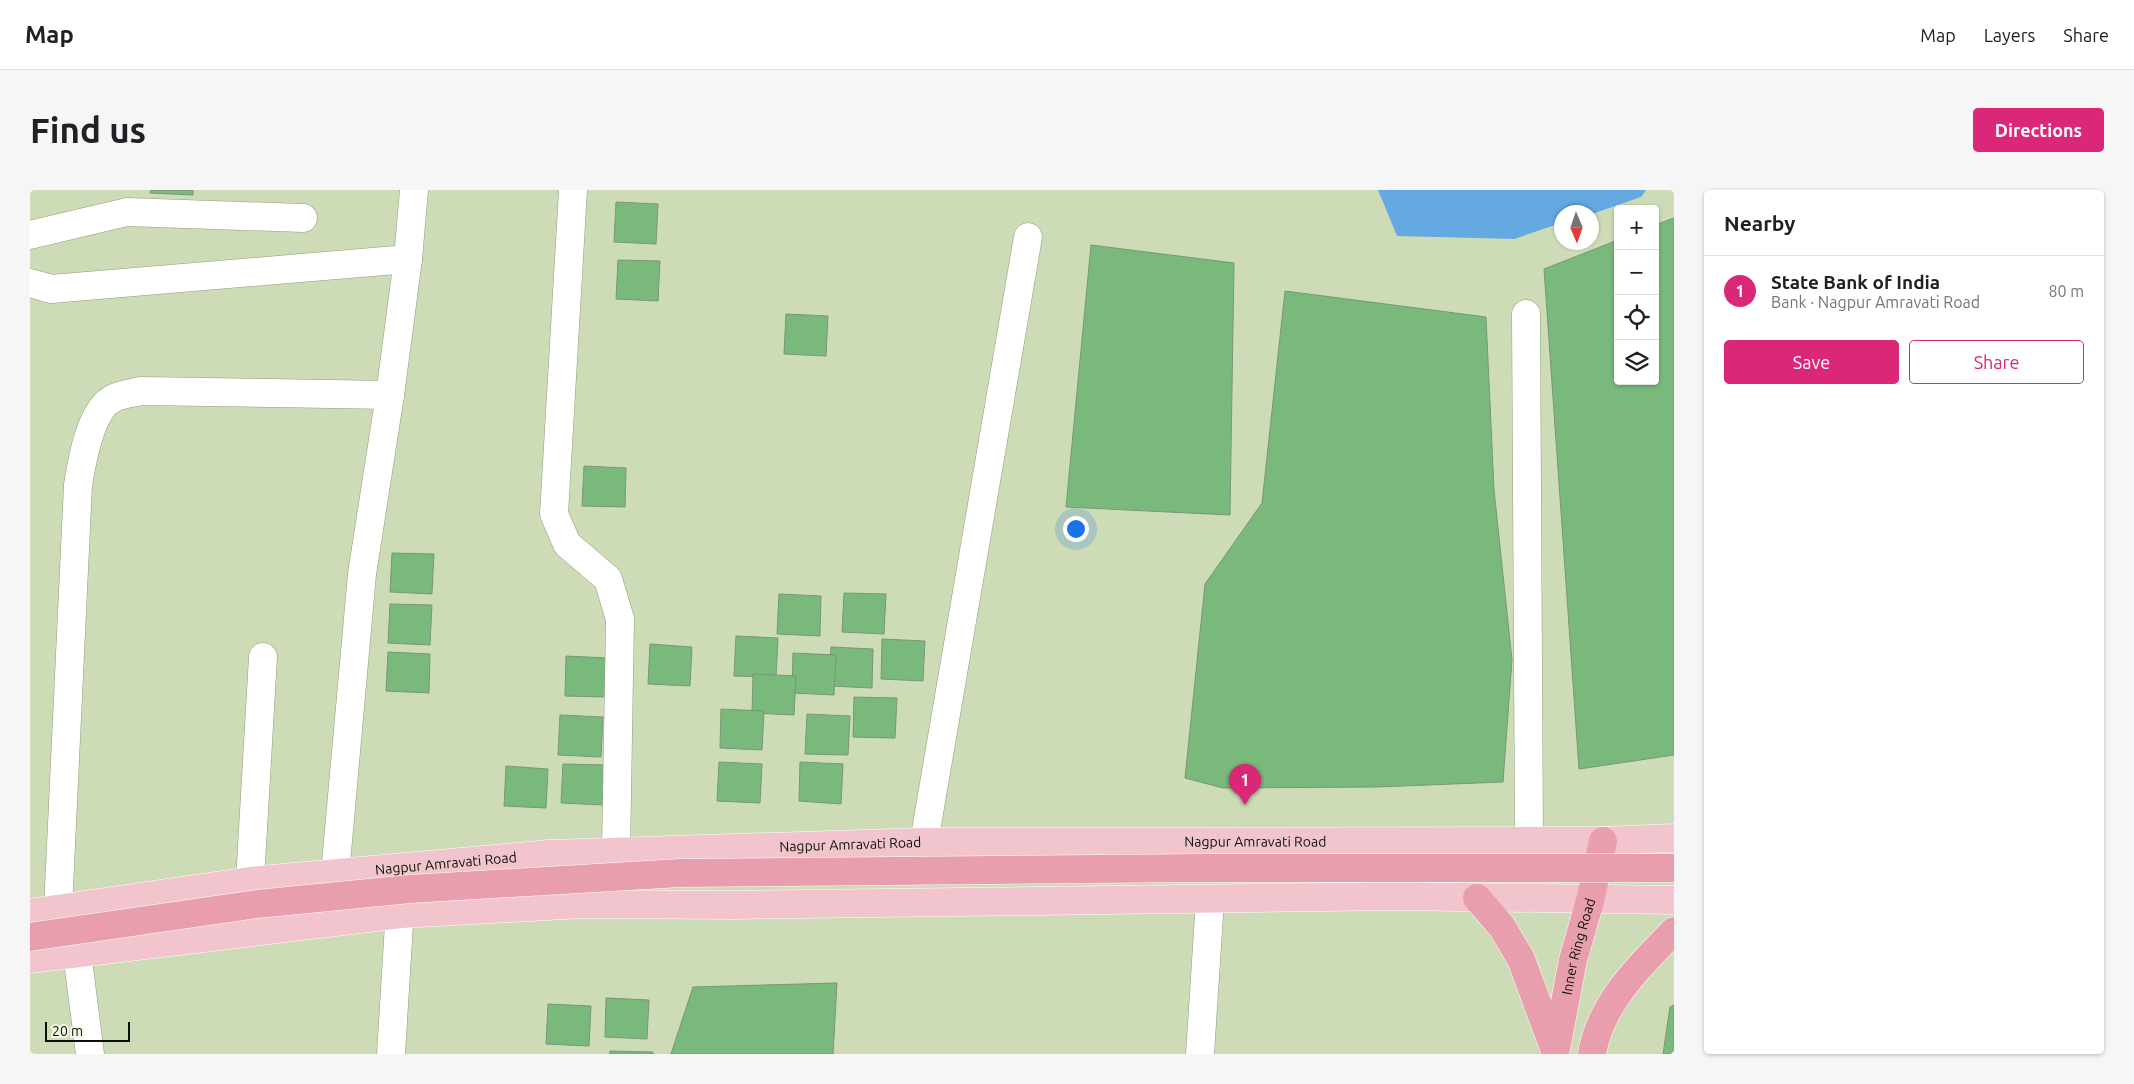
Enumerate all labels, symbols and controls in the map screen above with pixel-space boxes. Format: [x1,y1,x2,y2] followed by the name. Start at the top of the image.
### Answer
[25,21,74,48] text: Map
[1920,25,1956,45] text: Map
[1984,25,2035,45] text: Layers
[2063,25,2109,45] text: Share
[1973,108,2104,152] button: Directions
[30,110,146,150] text: Find us
[1554,205,1599,250] north arrow
[1614,205,1659,385] map controls
[1614,205,1659,250] button: +
[1724,211,1795,235] text: Nearby
[1614,250,1659,295] button: −
[1771,271,1940,293] text: State Bank of India
[1735,282,1745,300] text: 1
[2048,282,2084,300] text: 80 m
[1771,293,1980,311] text: Bank · Nagpur Amravati Road
[1614,295,1659,340] button: locate
[1614,340,1659,385] button: layers
[1724,340,1899,384] button: Save
[1909,340,2084,384] button: Share
[1063,516,1089,542] your location
[1229,764,1261,805] pin: 1
[1184,833,1326,850] street label: Nagpur Amravati Road
[779,834,922,855] street label: Nagpur Amravati Road
[374,849,517,878] street label: Nagpur Amravati Road
[1558,896,1598,996] street label: Inner Ring Road
[45,1019,130,1042] scale bar
[52,1023,83,1039] text: 20 m

